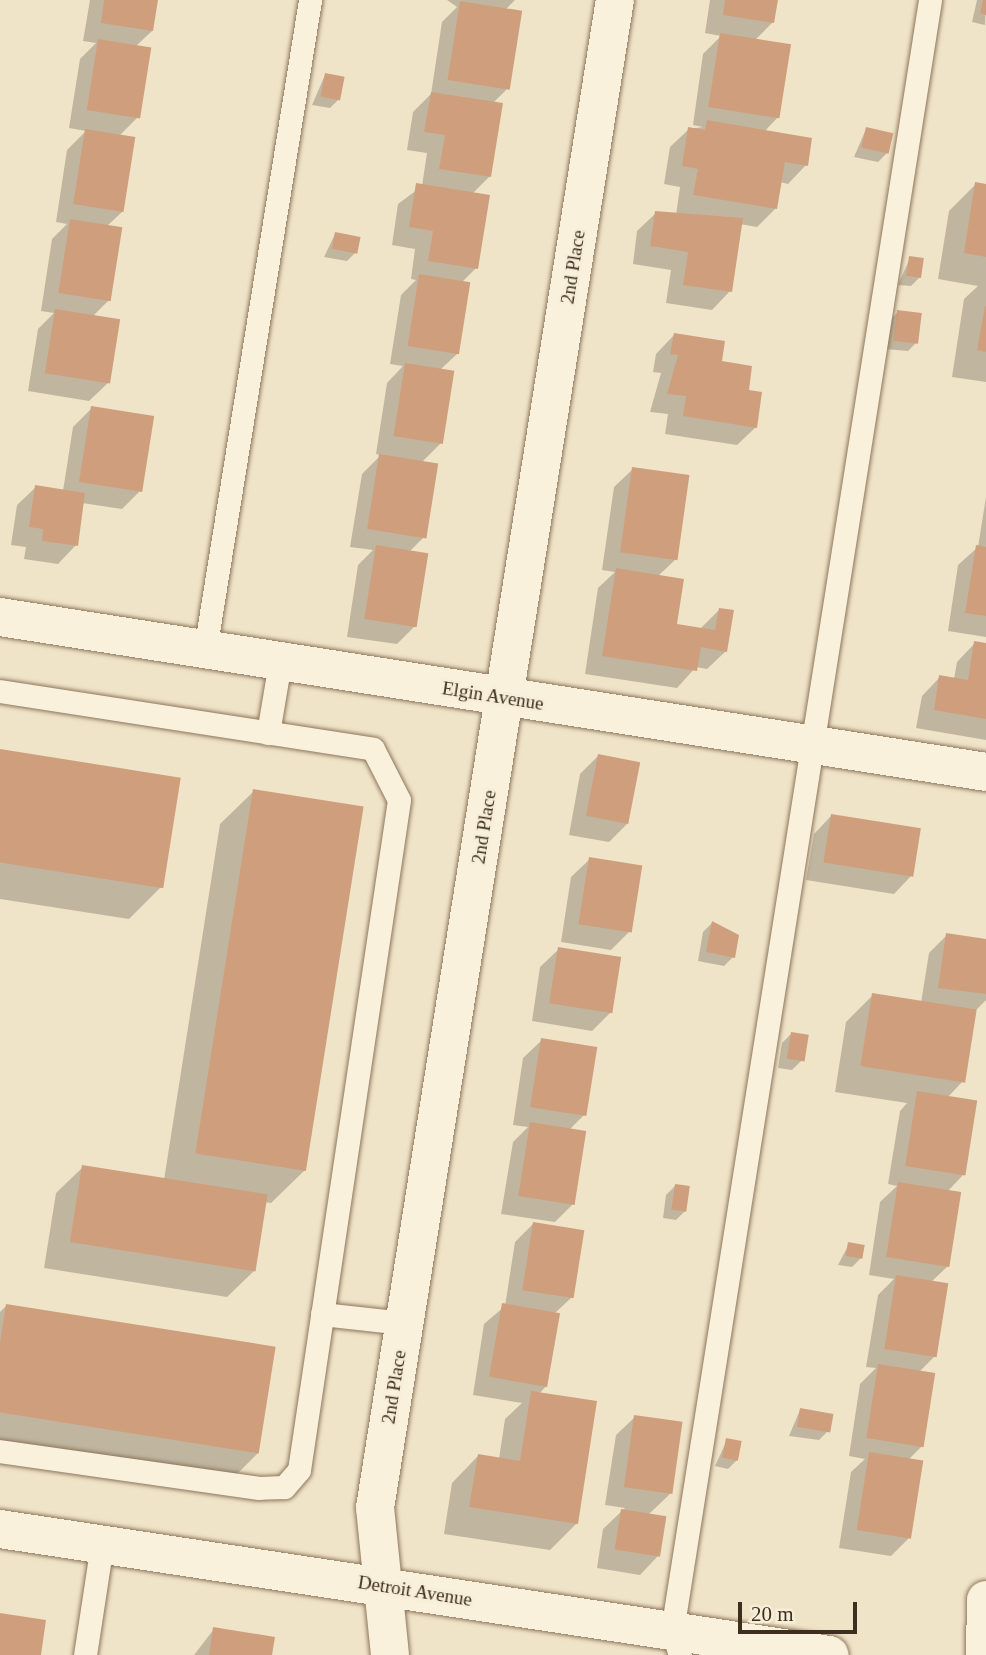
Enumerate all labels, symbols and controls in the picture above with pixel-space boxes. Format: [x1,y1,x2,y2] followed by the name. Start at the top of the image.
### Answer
[556,228,590,306] street label: 2nd Place
[440,677,546,715] street label: Elgin Avenue
[467,788,501,866] street label: 2nd Place
[377,1348,411,1426] street label: 2nd Place
[356,1571,474,1611] street label: Detroit Avenue
[741,1588,860,1632] scale bar
[751,1602,794,1626] text: 20 m

